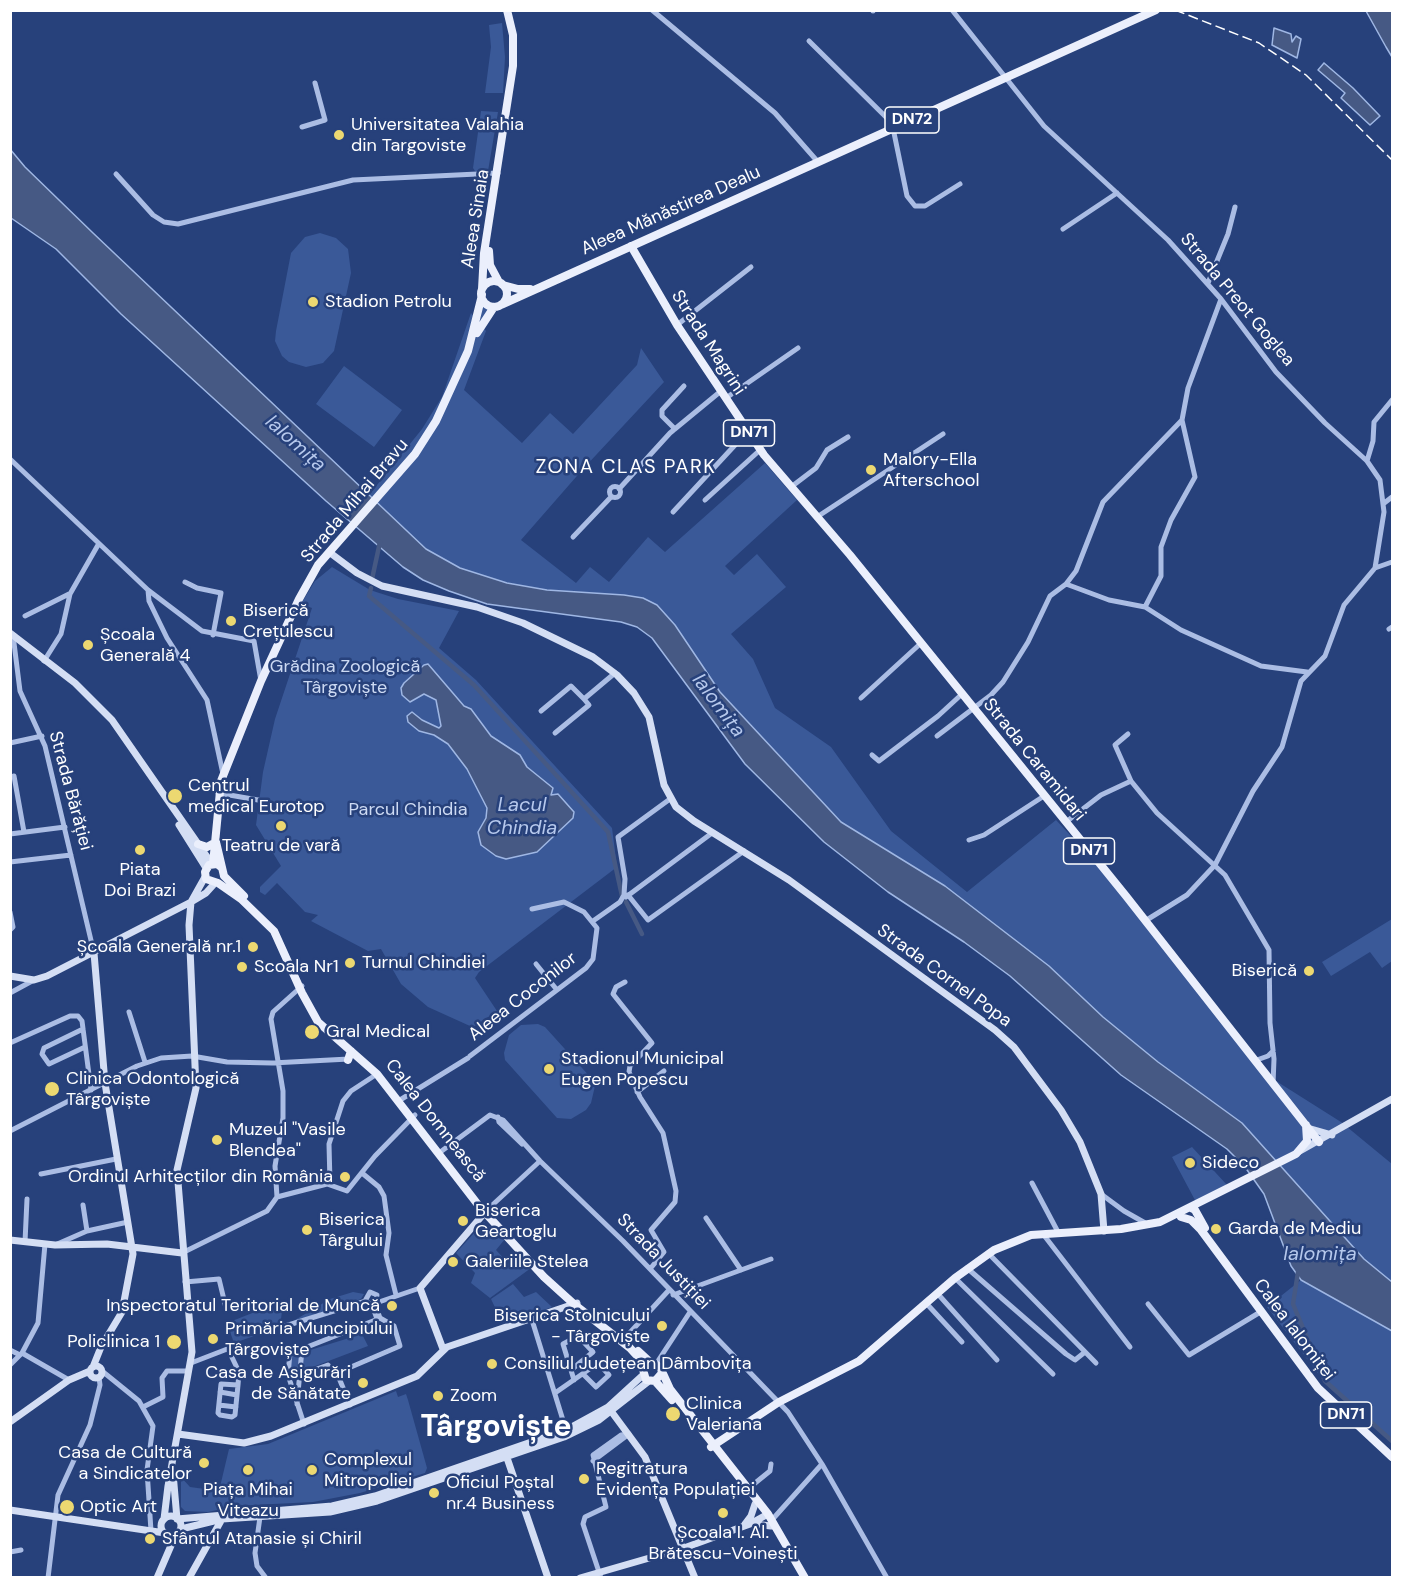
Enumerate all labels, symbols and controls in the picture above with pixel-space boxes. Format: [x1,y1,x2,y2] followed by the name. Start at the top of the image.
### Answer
[885,107,939,133] road number: DN72
[351,114,524,156] place label: Universitatea Valahia din Targoviste
[332,128,346,142] marker: Universitatea Valahia din Targoviste
[578,162,764,260] street label: Aleea Mănăstirea Dealu
[458,168,494,270] street label: Aleea Sinaia
[1175,229,1299,371] street label: Strada Preot Goglea
[666,287,750,399] street label: Strada Magrini
[325,291,452,313] place label: Stadion Petrolu
[306,295,320,309] marker: Stadion Petrolu
[260,411,330,477] water label: Ialomița
[724,420,774,446] road number: DN71
[297,435,413,567] street label: Strada Mihai Bravu
[883,449,979,492] place label: Malory-Ella Afterschool
[535,456,717,480] district label: ZONA CLAS PARK
[864,463,878,477] marker: Malory-Ella Afterschool
[243,600,333,642] place label: Biserică Crețulescu
[224,614,238,628] marker: Biserică Crețulescu
[100,624,190,666] place label: Școala Generală 4
[81,638,95,652] marker: Școala Generală 4
[270,656,420,698] park label: Grădina Zoologică Târgoviște
[686,669,750,743] water label: Ialomița
[978,694,1090,826] street label: Strada Caramidari
[44,729,96,853] street label: Strada Bărăției
[188,775,325,818] place label: Centrul medical Eurotop
[166,787,184,805] marker: Centrul medical Eurotop
[487,794,557,841] water label: Lacul Chindia
[349,799,467,821] park label: Parcul Chindia
[274,819,288,833] marker: Teatru de vară
[222,835,340,857] place label: Teatru de vară
[1064,838,1114,864] road number: DN71
[133,843,147,857] marker: Piata Doi Brazi
[104,859,176,902] place label: Piata Doi Brazi
[873,920,1015,1032] street label: Strada Cornel Popa
[77,936,241,958] place label: Școala Generală nr.1
[246,940,260,954] marker: Școala Generală nr.1
[465,948,581,1046] street label: Aleea Coconilor
[362,952,486,974] place label: Turnul Chindiei
[254,956,339,978] place label: Scoala Nr1
[343,956,357,970] marker: Turnul Chindiei
[235,960,249,974] marker: Scoala Nr1
[1231,960,1297,982] place label: Biserică
[1302,964,1316,978] marker: Biserică
[326,1021,430,1043] place label: Gral Medical
[303,1023,321,1041] marker: Gral Medical
[561,1048,724,1090] place label: Stadionul Municipal Eugen Popescu
[380,1055,490,1187] street label: Calea Domnească
[542,1062,556,1076] marker: Stadionul Municipal Eugen Popescu
[66,1068,239,1110] place label: Clinica Odontologică Târgoviște
[43,1080,61,1098] marker: Clinica Odontologică Târgoviște
[229,1119,346,1162] place label: Muzeul "Vasile Blendea"
[210,1133,224,1147] marker: Muzeul "Vasile Blendea"
[1202,1152,1259,1174] place label: Sideco
[1183,1156,1197,1170] marker: Sideco
[68,1166,333,1188] place label: Ordinul Arhitecților din România
[338,1170,352,1184] marker: Ordinul Arhitecților din România
[475,1200,557,1242] place label: Biserica Geartoglu
[319,1209,385,1252] place label: Biserica Târgului
[612,1210,714,1314] street label: Strada Justiției
[456,1214,470,1228] marker: Biserica Geartoglu
[1228,1218,1361,1240] place label: Garda de Mediu
[1209,1222,1223,1236] marker: Garda de Mediu
[300,1223,314,1237] marker: Biserica Târgului
[1283,1243,1357,1267] water label: Ialomița
[465,1251,588,1273] place label: Galeriile Stelea
[446,1255,460,1269] marker: Galeriile Stelea
[1249,1275,1339,1385] street label: Calea Ialomiței
[106,1295,380,1317] place label: Inspectoratul Teritorial de Muncă
[385,1299,399,1313] marker: Inspectoratul Teritorial de Muncă
[494,1305,650,1348] place label: Biserica Stolnicului - Târgoviște
[225,1318,393,1360] place label: Primăria Muncipiului Târgoviște
[655,1319,669,1333] marker: Biserica Stolnicului - Târgoviște
[67,1331,160,1353] place label: Policlinica 1
[206,1332,220,1346] marker: Primăria Muncipiului Târgoviște
[165,1333,183,1351] marker: Policlinica 1
[504,1353,752,1375] place label: Consiliul Județean Dâmbovița
[485,1357,499,1371] marker: Consiliul Județean Dâmbovița
[205,1362,351,1404] place label: Casa de Asigurări de Sănătate
[356,1376,370,1390] marker: Casa de Asigurări de Sănătate
[450,1385,497,1407] place label: Zoom
[431,1389,445,1403] marker: Zoom
[686,1393,762,1436] place label: Clinica Valeriana
[1320,1402,1372,1428] road number: DN71
[664,1405,682,1423] marker: Clinica Valeriana
[420,1410,572,1446] district label: Târgoviște
[58,1442,192,1484] place label: Casa de Cultură a Sindicatelor
[324,1449,412,1492] place label: Complexul Mitropoliei
[197,1456,211,1470] marker: Casa de Cultură a Sindicatelor
[596,1458,755,1500] place label: Regitratura Evidența Populației
[241,1463,255,1477] marker: Piața Mihai Viteazu
[305,1463,319,1477] marker: Complexul Mitropoliei
[446,1472,555,1514] place label: Oficiul Poștal nr.4 Business
[577,1472,591,1486] marker: Regitratura Evidența Populației
[203,1479,293,1522] place label: Piața Mihai Viteazu
[427,1486,441,1500] marker: Oficiul Poștal nr.4 Business
[80,1496,157,1518] place label: Optic Art
[58,1498,76,1516] marker: Optic Art
[716,1506,730,1520] marker: Școala I. Al. Brătescu-Voinești
[648,1522,798,1564] place label: Școala I. Al. Brătescu-Voinești
[162,1528,362,1550] place label: Sfântul Atanasie și Chiril
[143,1532,157,1546] marker: Sfântul Atanasie și Chiril

